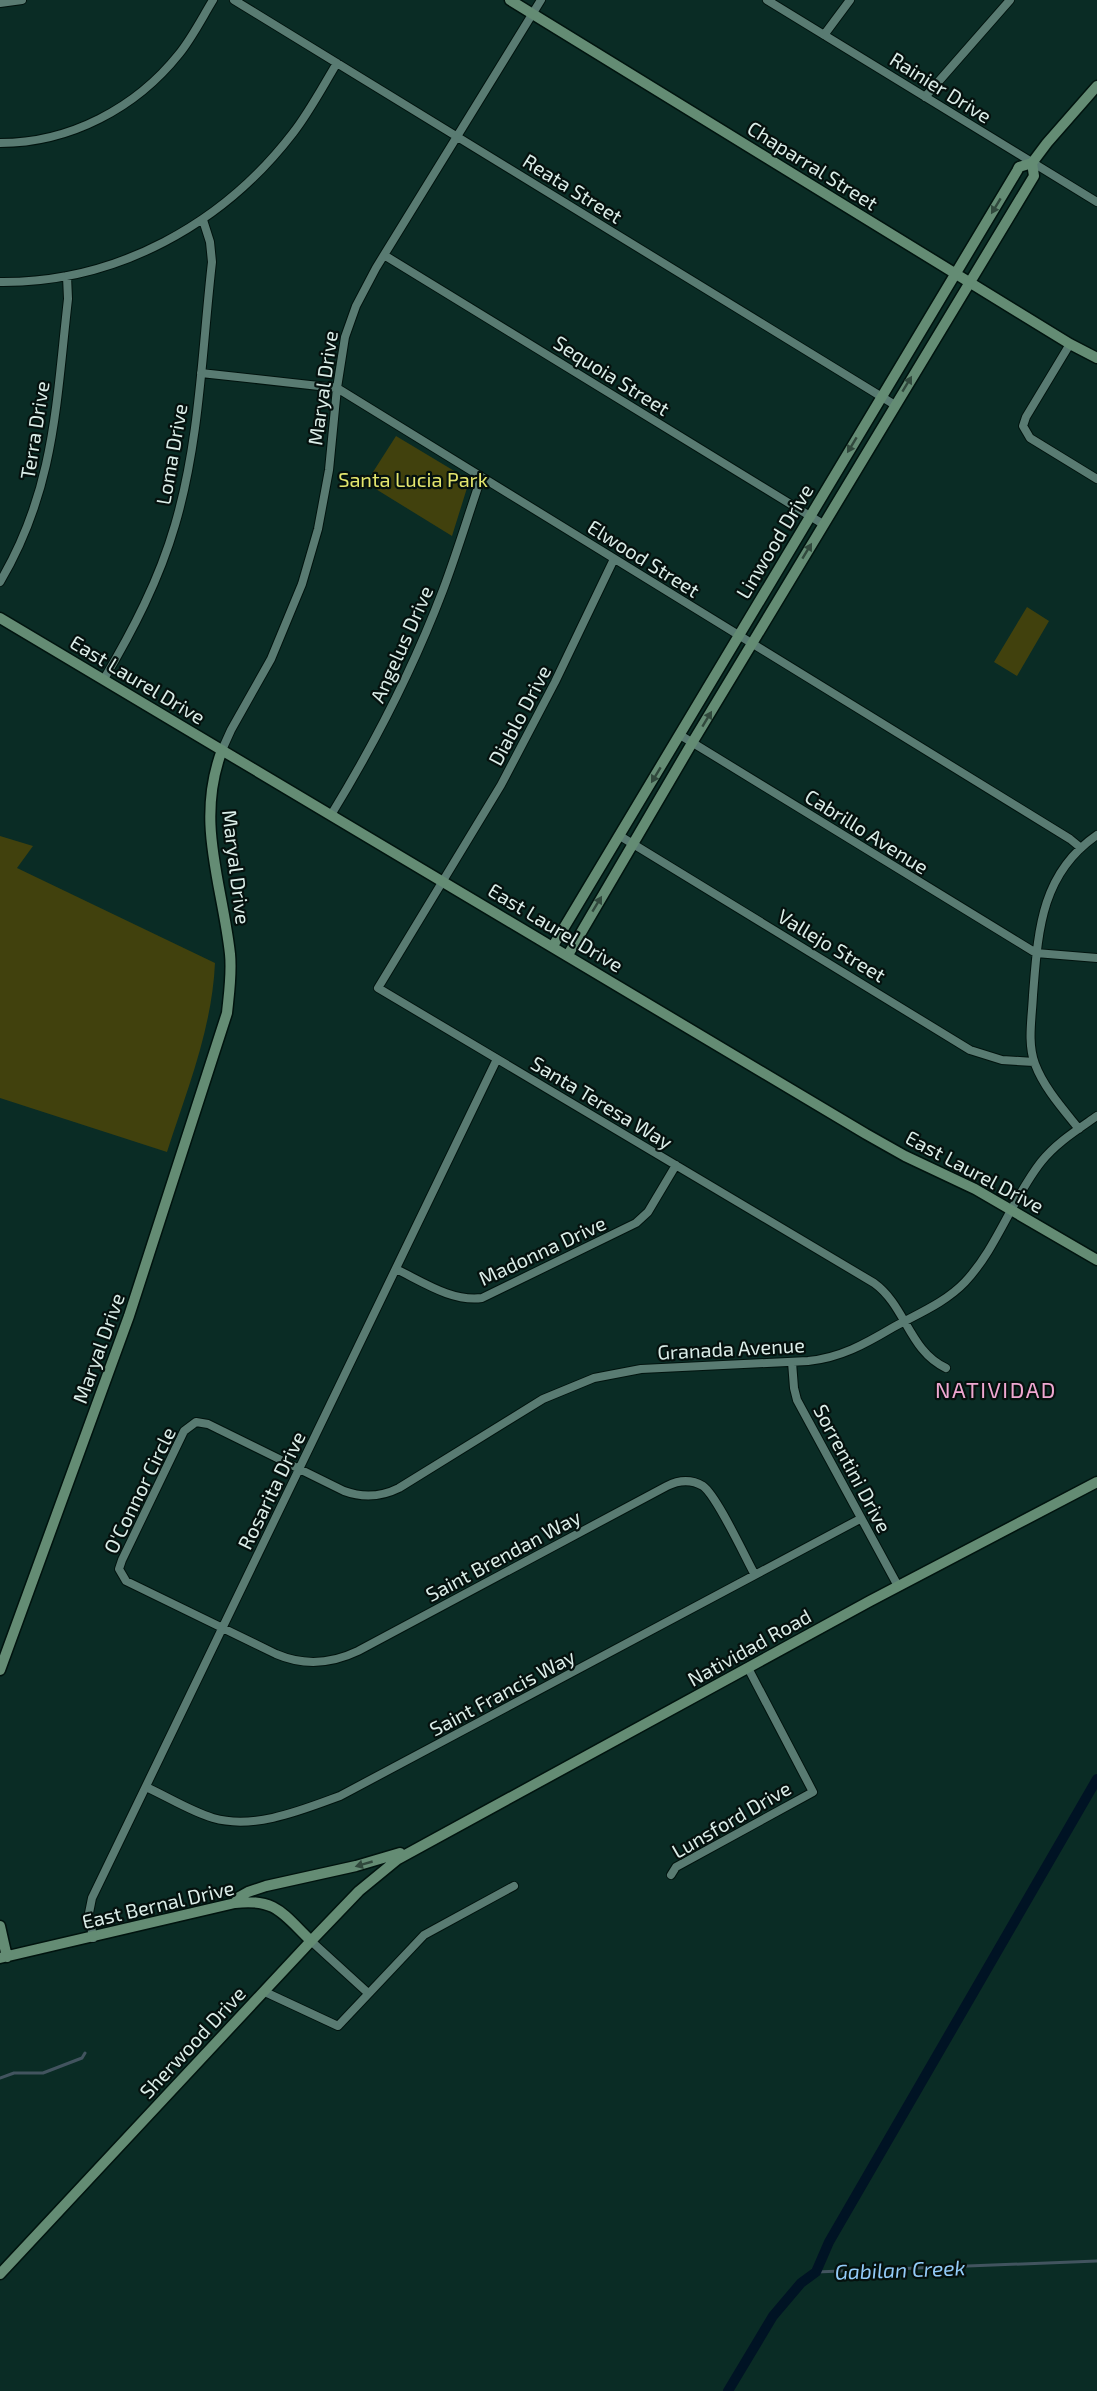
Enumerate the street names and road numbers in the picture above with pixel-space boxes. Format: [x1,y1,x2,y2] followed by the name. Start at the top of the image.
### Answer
[886,46,996,128] street label: Rainier Drive
[743,115,883,215] street label: Chaparral Street
[519,148,627,228] street label: Reata Street
[302,329,342,447] street label: Maryal Drive
[550,330,675,420] street label: Sequoia Street
[14,379,54,481] street label: Terra Drive
[150,402,192,506] street label: Loma Drive
[730,479,818,603] street label: Linwood Drive
[584,514,705,602] street label: Elwood Street
[365,582,437,706] street label: Angelus Drive
[66,629,210,729] street label: East Laurel Drive
[483,661,555,769] street label: Diablo Drive
[801,783,933,879] street label: Cabrillo Avenue
[218,808,256,926] street label: Maryal Drive
[484,877,628,977] street label: East Laurel Drive
[774,903,891,987] street label: Vallejo Street
[527,1050,677,1154] street label: Santa Teresa Way
[902,1124,1048,1218] street label: East Laurel Drive
[475,1210,609,1290] street label: Madonna Drive
[67,1290,129,1406] street label: Maryal Drive
[657,1332,805,1364] street label: Granada Avenue
[809,1400,897,1536] street label: Sorrentini Drive
[98,1423,180,1557] street label: O'Connor Circle
[232,1427,310,1553] street label: Rosarita Drive
[421,1504,585,1606] street label: Saint Brendan Way
[683,1603,815,1691] street label: Natividad Road
[425,1643,579,1740] street label: Saint Francis Way
[667,1775,795,1863] street label: Lunsford Drive
[80,1875,236,1933] street label: East Bernal Drive
[134,1981,250,2103] street label: Sherwood Drive

